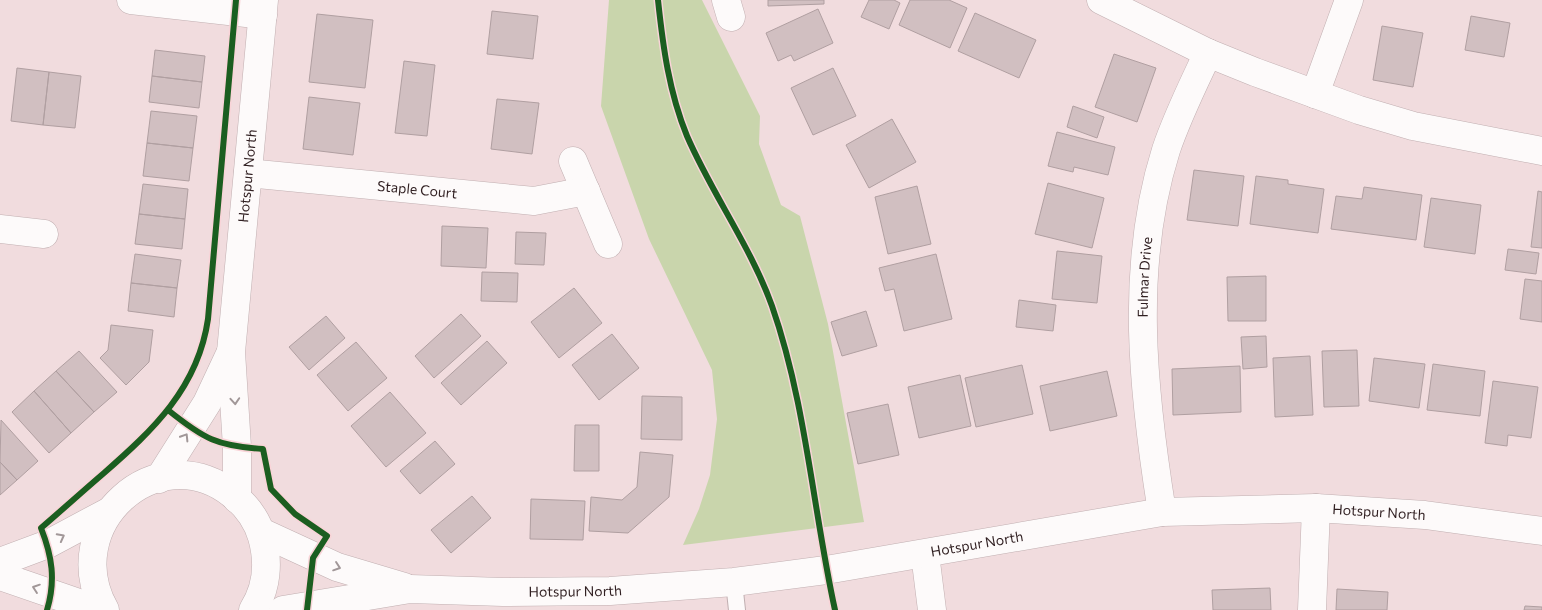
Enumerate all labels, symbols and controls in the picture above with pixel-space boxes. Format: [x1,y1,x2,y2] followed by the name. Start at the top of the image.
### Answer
[234,129,260,223] street label: Hotspur North
[376,177,458,201] street label: Staple Court
[1134,236,1155,318] street label: Fulmar Drive
[229,397,240,405] one-way arrow
[179,434,189,443] one-way arrow
[1332,500,1426,523] street label: Hotspur North
[929,527,1024,560] street label: Hotspur North
[56,533,65,543] one-way arrow
[332,561,341,571] one-way arrow
[528,581,623,600] street label: Hotspur North
[33,584,41,594] one-way arrow

